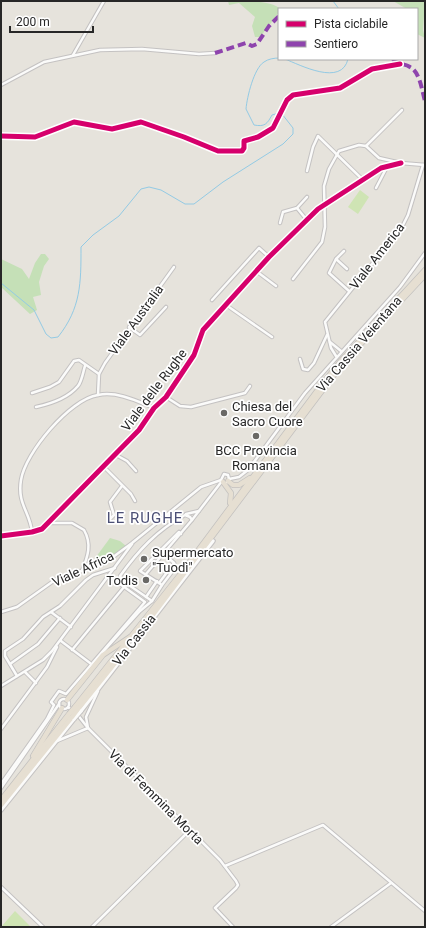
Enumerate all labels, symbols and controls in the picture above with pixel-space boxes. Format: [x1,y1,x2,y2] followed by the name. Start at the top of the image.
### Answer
[10,8,93,34] scale bar
[278,8,418,60] legend
[16,15,50,29] text: 200 m
[314,17,388,31] text: Pista ciclabile
[314,37,358,51] text: Sentiero
[346,220,408,292] street label: Viale America
[106,282,166,358] street label: Viale Australia
[313,293,405,395] street label: Via Cassia Veientana
[118,346,190,434] street label: Viale delle Rughe
[232,399,303,429] place label: Chiesa del Sacro Cuore
[219,408,229,418] marker: Chiesa del Sacro Cuore
[251,431,261,441] marker: BCC Provincia Romana
[215,443,297,473] place label: BCC Provincia Romana
[107,509,183,527] district label: LE RUGHE
[152,545,233,575] place label: Supermercato "Tuodì"
[50,548,116,590] street label: Viale Africa
[139,554,149,564] marker: Supermercato "Tuodì"
[106,573,138,588] place label: Todis
[141,575,151,585] marker: Todis
[109,611,159,669] street label: Via Cassia
[106,747,206,847] street label: Via di Femmina Morta

